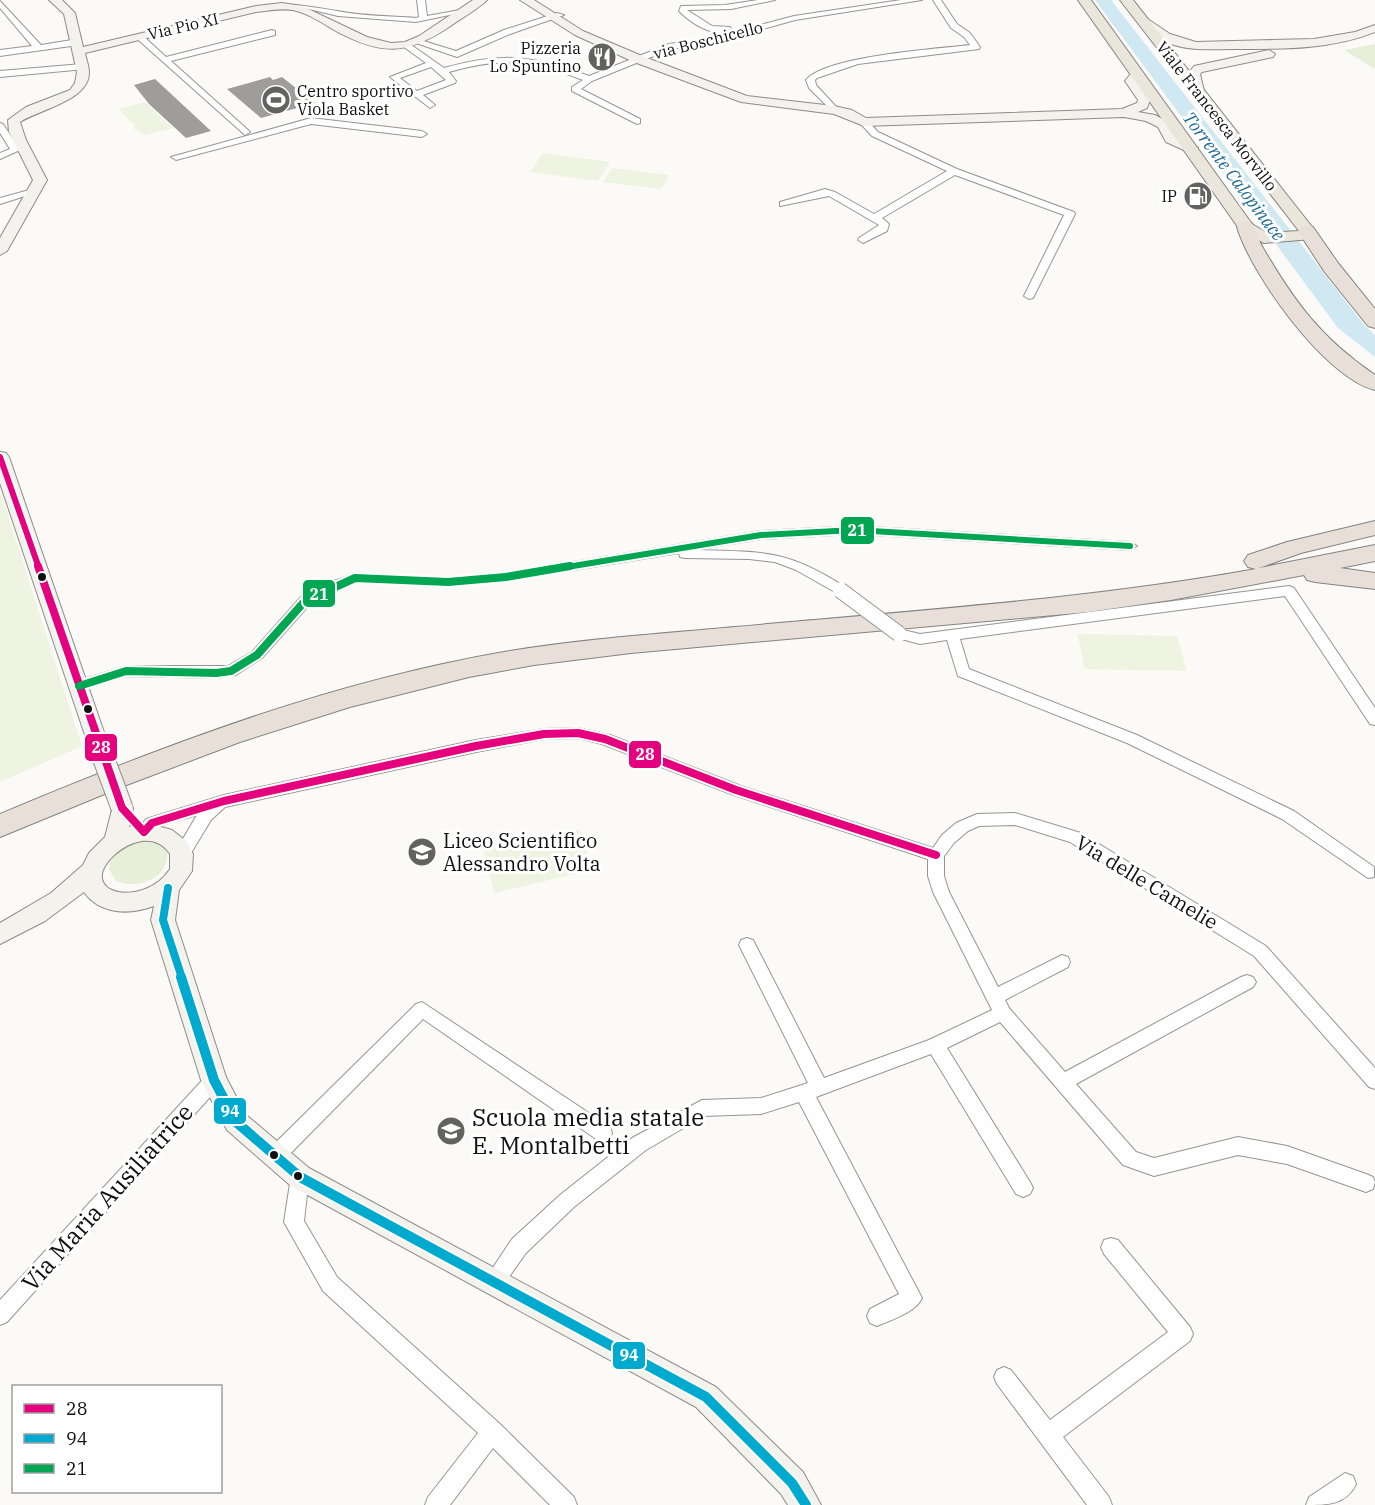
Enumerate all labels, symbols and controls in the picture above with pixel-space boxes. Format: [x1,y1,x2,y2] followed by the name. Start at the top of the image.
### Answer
[146,8,220,44] street label: Via Pio XI
[651,17,765,63] street label: via Boschicello
[1152,37,1282,195] street label: Viale Francesca Morvillo
[490,38,581,76] place label: Pizzeria Lo Spuntino
[586,41,618,73] restaurant icon: Pizzeria Lo Spuntino
[297,81,414,119] place label: Centro sportivo Viola Basket
[260,84,292,116] sports icon: Centro sportivo Viola Basket
[1178,107,1290,245] water label: Torrente Calopinace
[1182,180,1214,212] fuel station icon: IP
[1161,186,1177,206] place label: IP
[840,516,875,545] line badge: 21
[847,520,867,540] text: 21
[36,571,48,583] unlabelled marker
[302,579,336,608] line badge: 21
[309,584,329,604] text: 21
[82,703,94,715] unlabelled marker
[84,733,118,762] line badge: 28
[91,737,111,757] text: 28
[628,740,662,769] line badge: 28
[635,744,655,764] text: 28
[443,827,601,877] place label: Liceo Scientifico Alessandro Volta
[1071,829,1223,935] street label: Via delle Camelie
[406,836,438,868] school or university icon: Liceo Scientifico Alessandro Volta
[14,1096,200,1298] street label: Via Maria Ausiliatrice
[213,1097,247,1125] line badge: 94
[220,1101,240,1121] text: 94
[472,1101,704,1161] place label: Scuola media statale E. Montalbetti
[435,1115,467,1147] school or university icon: Scuola media statale E. Montalbetti
[268,1149,280,1161] unlabelled marker
[292,1170,304,1182] unlabelled marker
[612,1341,646,1370] line badge: 94
[619,1345,639,1365] text: 94
[12,1385,222,1493] legend
[66,1397,88,1420] text: 28
[66,1427,88,1450] text: 94
[66,1457,88,1480] text: 21

